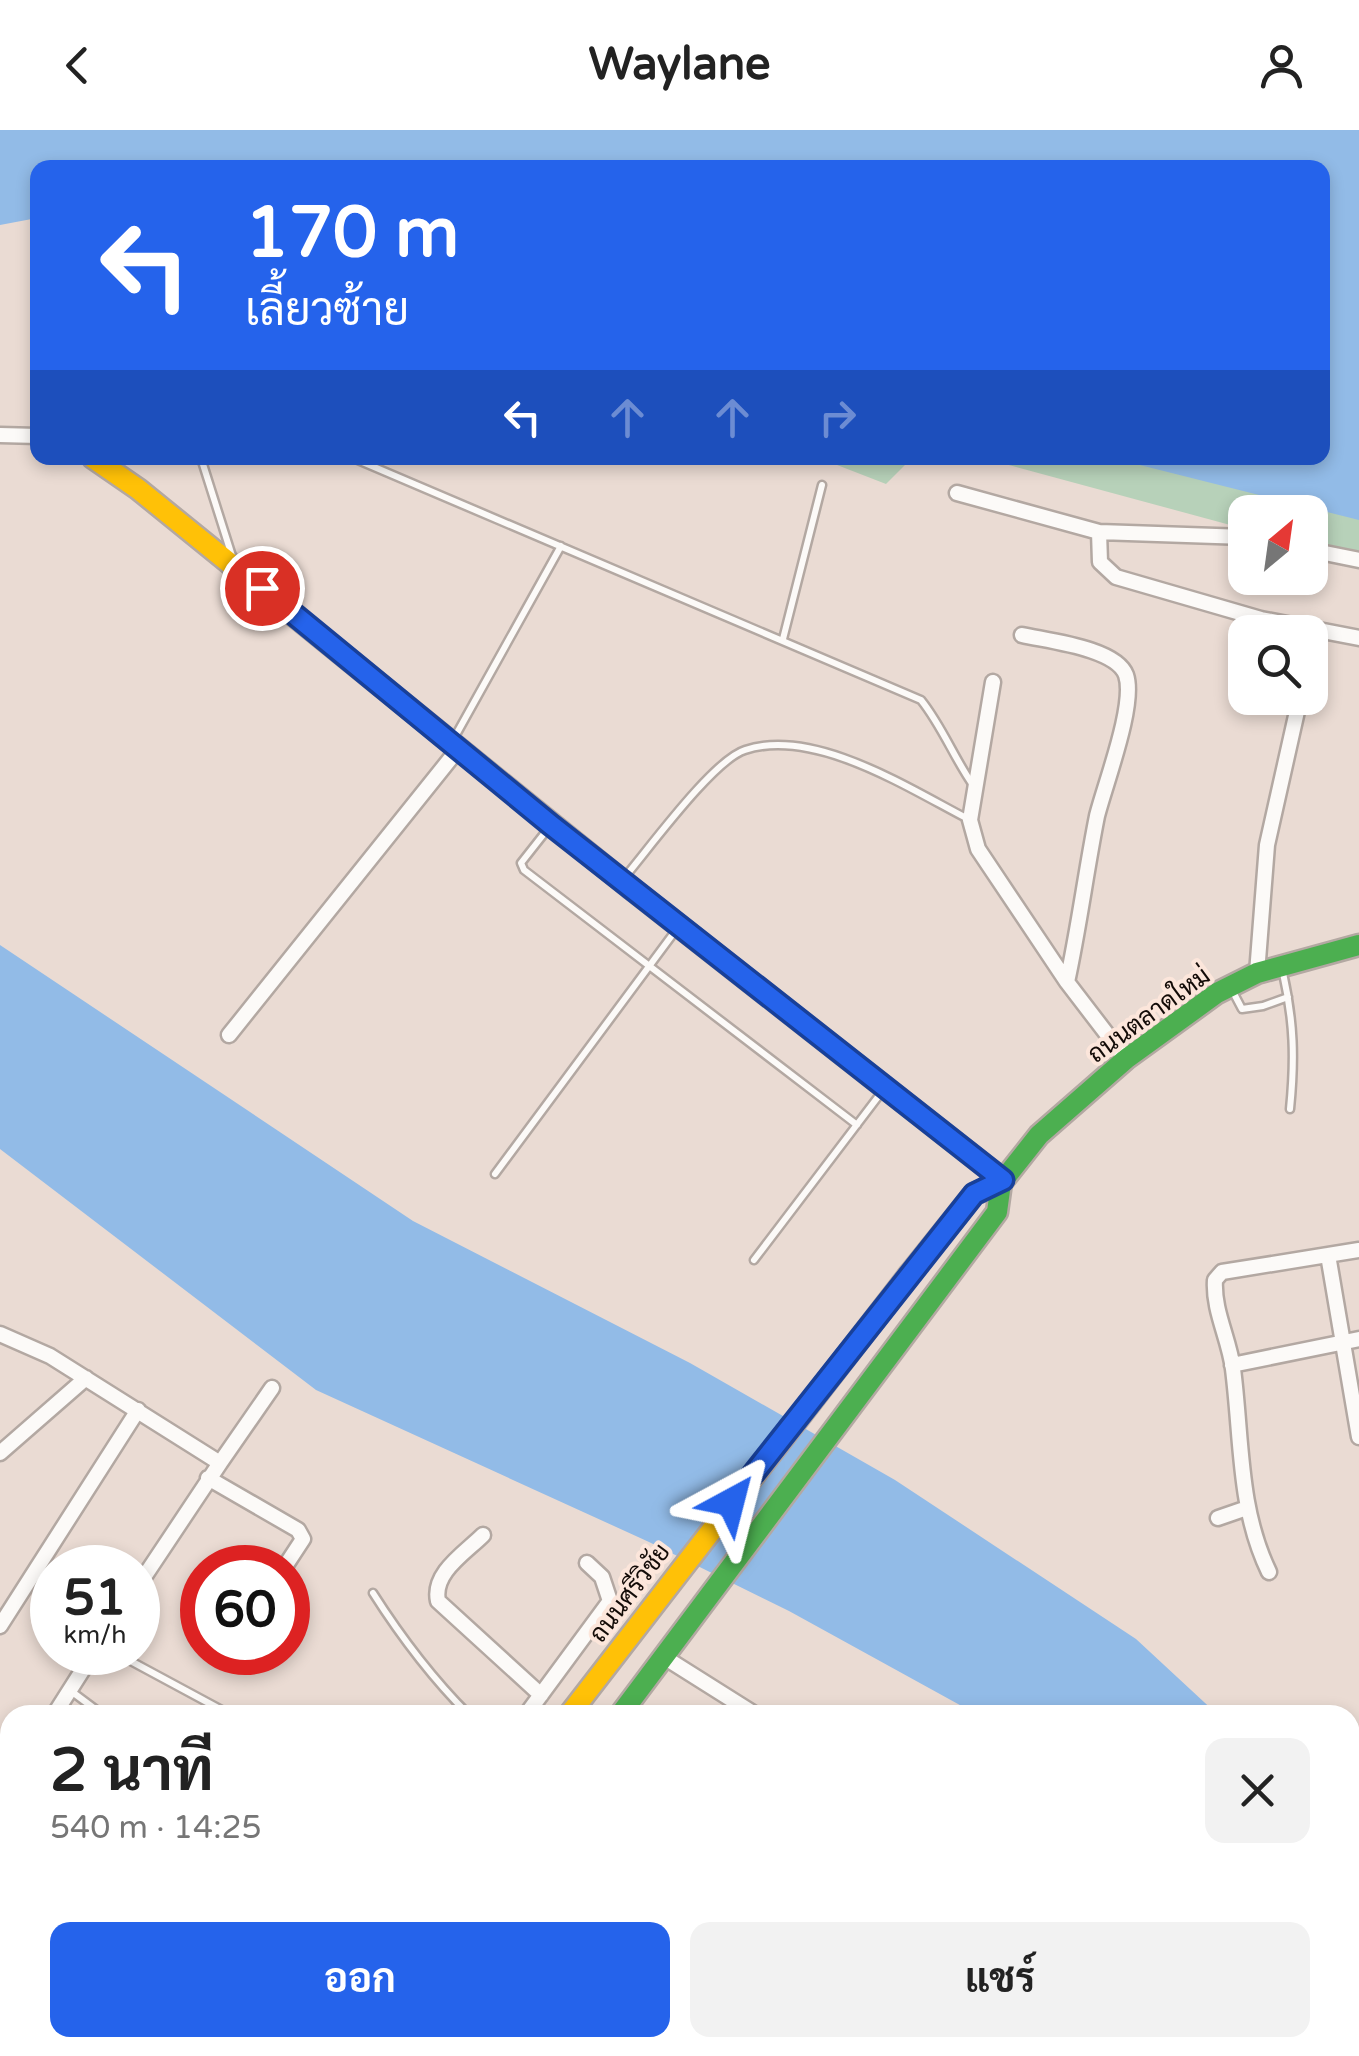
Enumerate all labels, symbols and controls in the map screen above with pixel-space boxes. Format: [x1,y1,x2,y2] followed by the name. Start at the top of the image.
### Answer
[50,38,105,93] icon: back
[588,38,771,92] text: Waylane
[1254,38,1309,93] icon: person
[245,192,459,276] text: 170 m
[80,200,210,330] icon: left
[245,284,409,338] text: เลี้ยวซ้าย
[495,390,550,445] icon: left
[600,390,655,445] icon: ahead
[705,390,760,445] icon: ahead
[810,390,865,445] icon: right
[1228,495,1328,595] north arrow
[1228,495,1328,715] map controls
[220,546,305,631] pin
[235,561,290,616] icon: arrive
[1228,615,1328,715] button: search
[1081,959,1216,1069] street label: ถนนตลาดใหม่
[679,1450,783,1554] position arrow
[582,1537,677,1648] street label: ถนนศรีวิชัย
[180,1545,310,1675] speed limit sign: 60
[64,1568,126,1628] text: 51
[64,1620,126,1650] text: km/h
[50,1735,214,1807] text: 2 นาที
[1205,1738,1310,1843] button: close
[50,1809,262,1847] text: 540 m · 14:25
[50,1922,670,2037] button: ออก
[690,1922,1310,2037] button: แชร์

